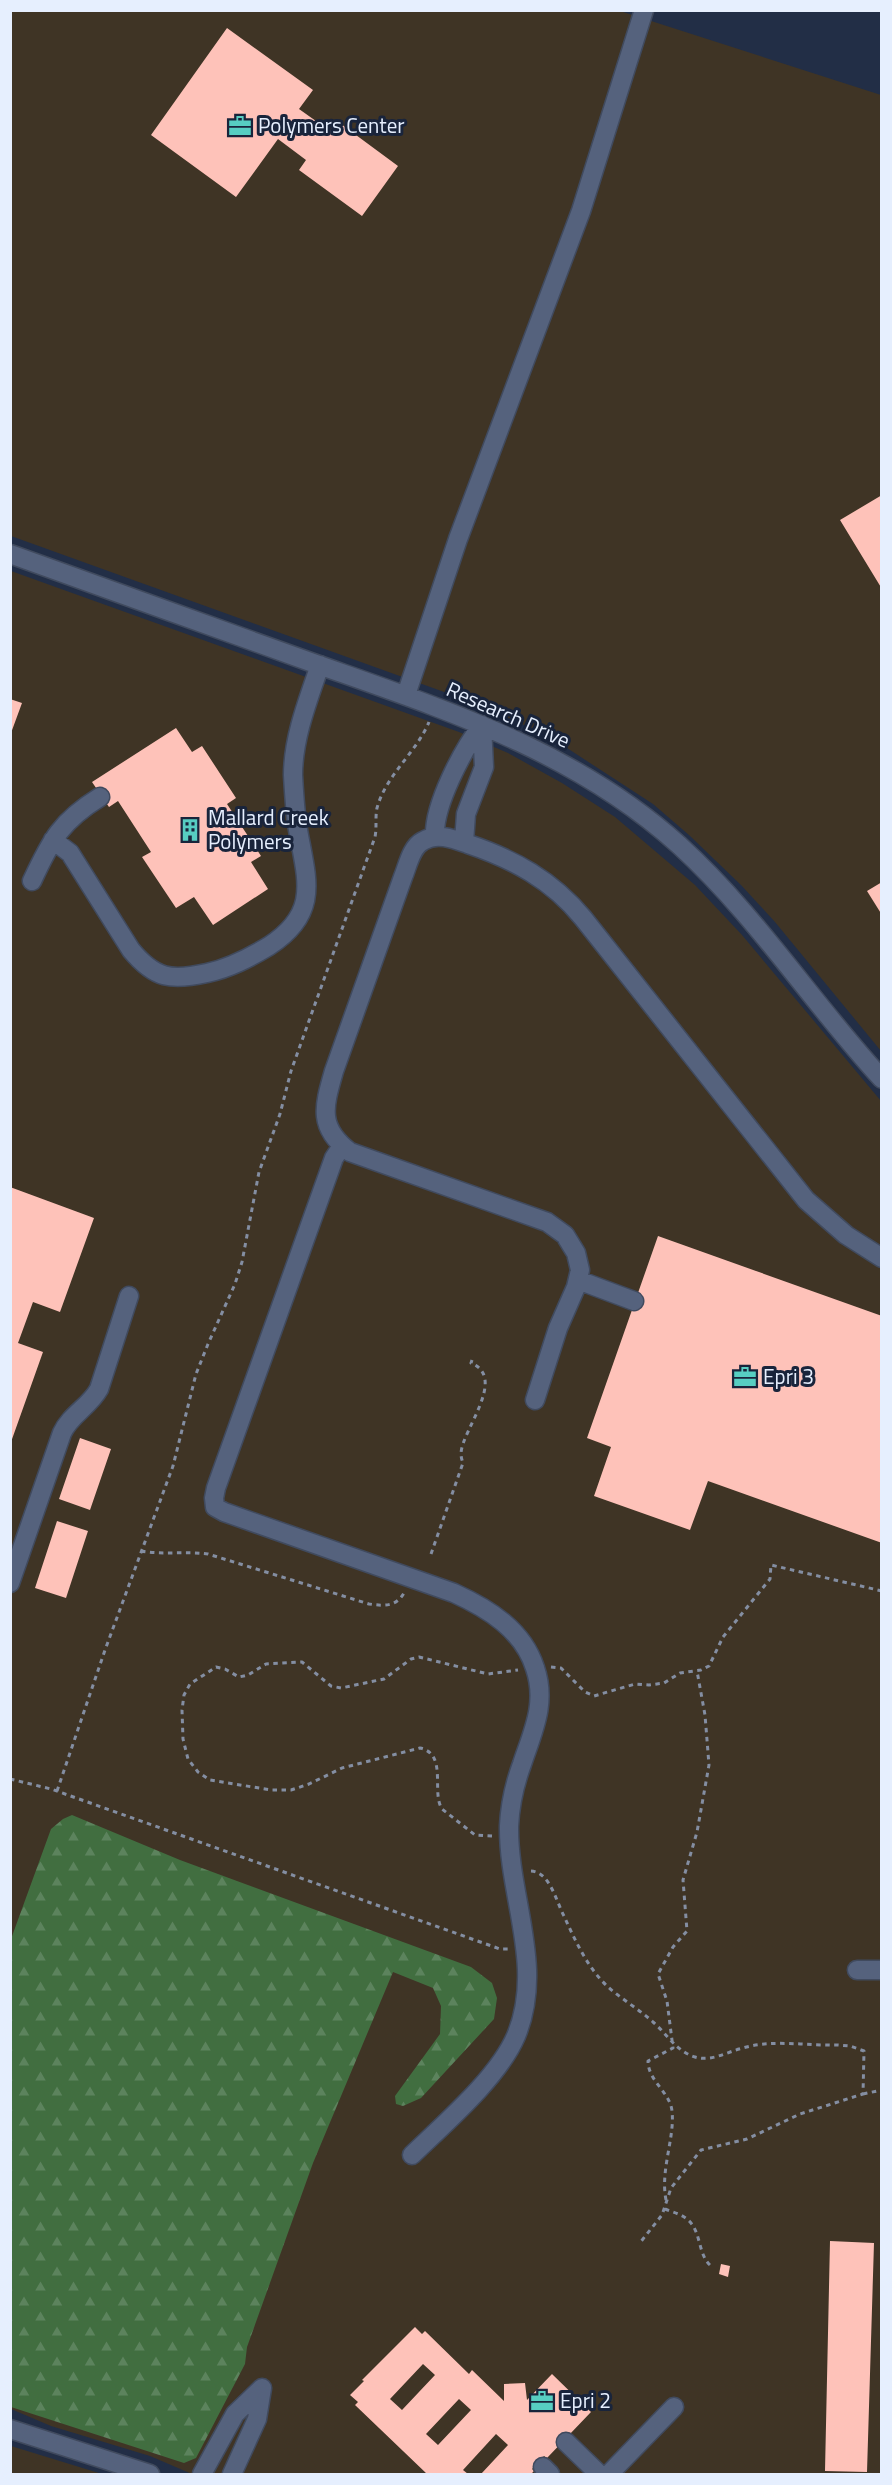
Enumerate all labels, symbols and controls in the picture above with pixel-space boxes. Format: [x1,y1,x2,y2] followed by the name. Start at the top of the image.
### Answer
[258,109,405,141] place label: Polymers Center
[227,113,253,139] office icon: Polymers Center
[441,673,575,756] street label: Research Drive
[208,801,329,857] place label: Mallard Creek Polymers
[177,817,203,843] building icon: Mallard Creek Polymers
[763,1360,814,1392] place label: Epri 3
[732,1364,758,1390] office icon: Epri 3
[560,2384,611,2416] place label: Epri 2
[529,2388,555,2414] office icon: Epri 2

